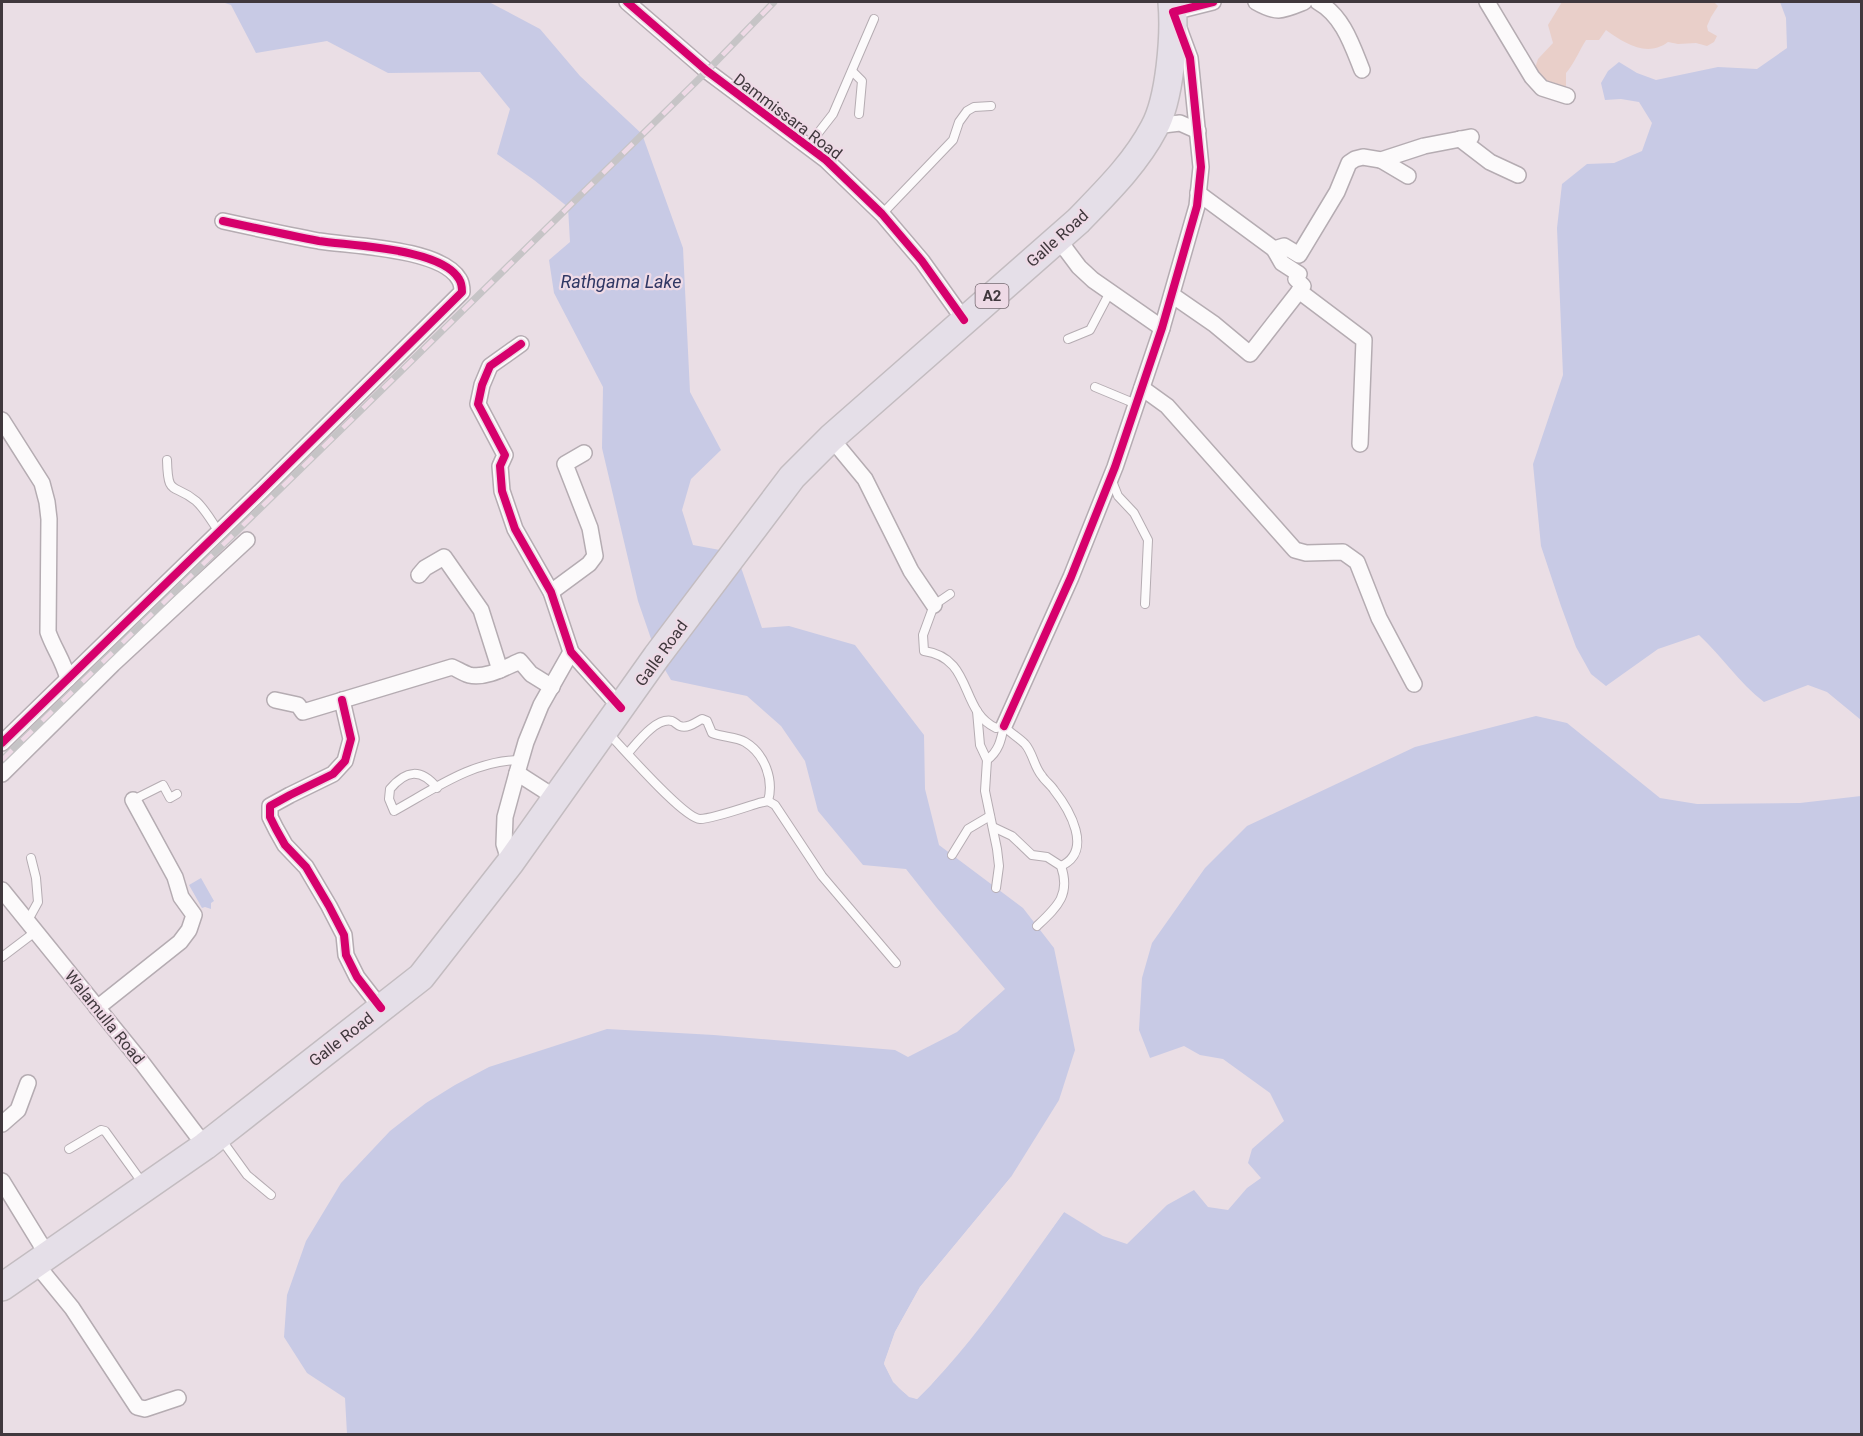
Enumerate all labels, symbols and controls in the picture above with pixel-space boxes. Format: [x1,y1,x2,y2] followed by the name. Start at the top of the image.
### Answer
[730,69,846,163] street label: Dammissara Road
[1023,206,1092,271] street label: Galle Road
[561,271,681,292] water label: Rathgama Lake
[976,284,1008,308] road number: A2
[631,617,692,690] street label: Galle Road
[61,967,148,1068] street label: Walamulla Road
[305,1008,377,1070] street label: Galle Road

